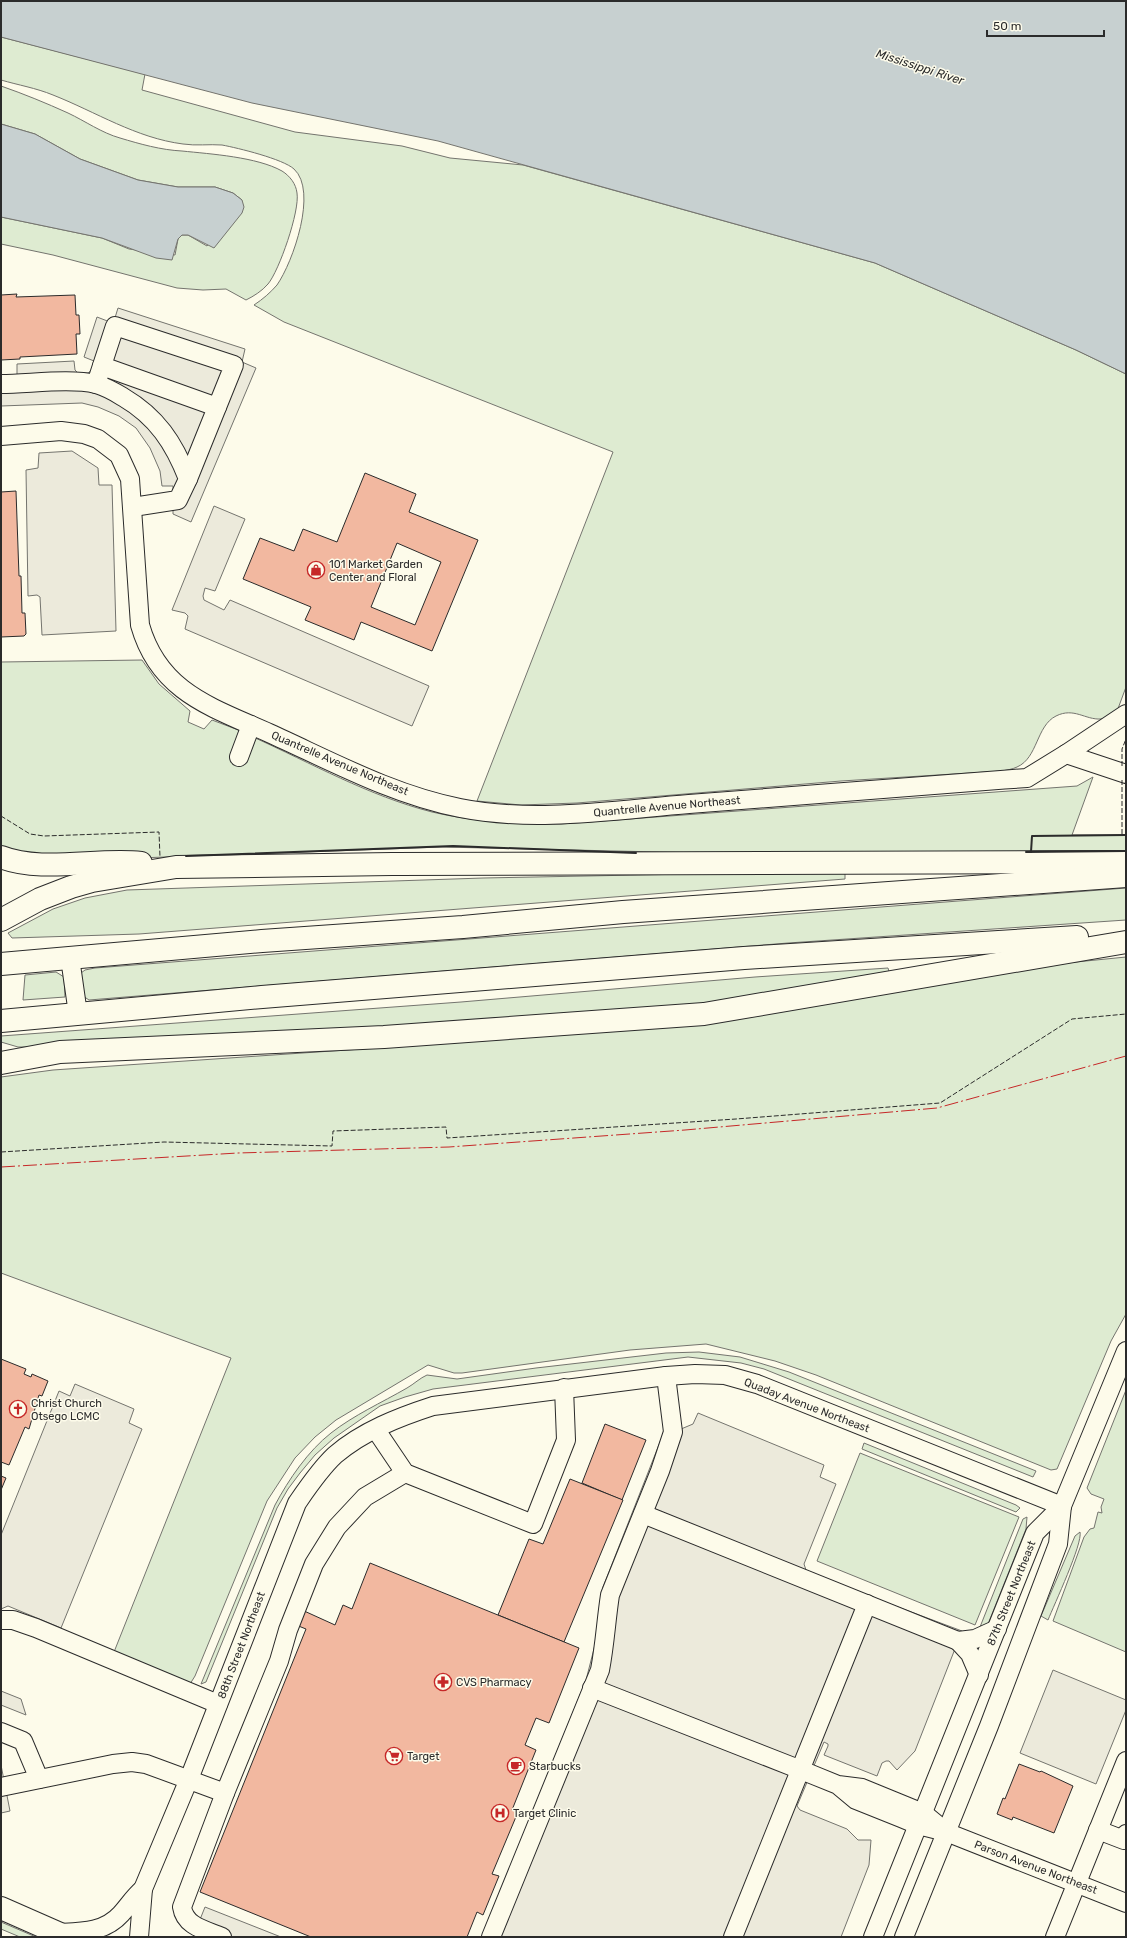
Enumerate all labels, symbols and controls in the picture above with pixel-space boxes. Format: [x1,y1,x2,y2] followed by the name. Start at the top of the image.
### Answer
[987,12,1104,38] scale bar
[993,19,1021,33] text: 50 m
[874,46,966,88] water label: Mississippi River
[329,558,423,584] place label: 101 Market Garden Center and Floral
[306,560,326,580] shop icon: 101 Market Garden Center and Floral
[269,729,411,799] street label: Quantrelle Avenue Northeast
[593,794,742,819] street label: Quantrelle Avenue Northeast
[742,1376,872,1436] street label: Quaday Avenue Northeast
[31,1397,102,1423] place label: Christ Church Otsego LCMC
[8,1399,28,1419] church icon: Christ Church Otsego LCMC
[984,1538,1039,1648] street label: 87th Street Northeast
[215,1589,268,1700] street label: 88th Street Northeast
[433,1672,453,1692] pharmacy icon: CVS Pharmacy
[456,1676,531,1689] place label: CVS Pharmacy
[384,1746,404,1766] supermarket icon: Target
[407,1750,440,1763] place label: Target
[506,1756,526,1776] cafe icon: Starbucks
[529,1760,581,1773] place label: Starbucks
[490,1803,510,1823] hospital icon: Target Clinic
[513,1807,576,1820] place label: Target Clinic
[972,1838,1100,1897] street label: Parson Avenue Northeast

